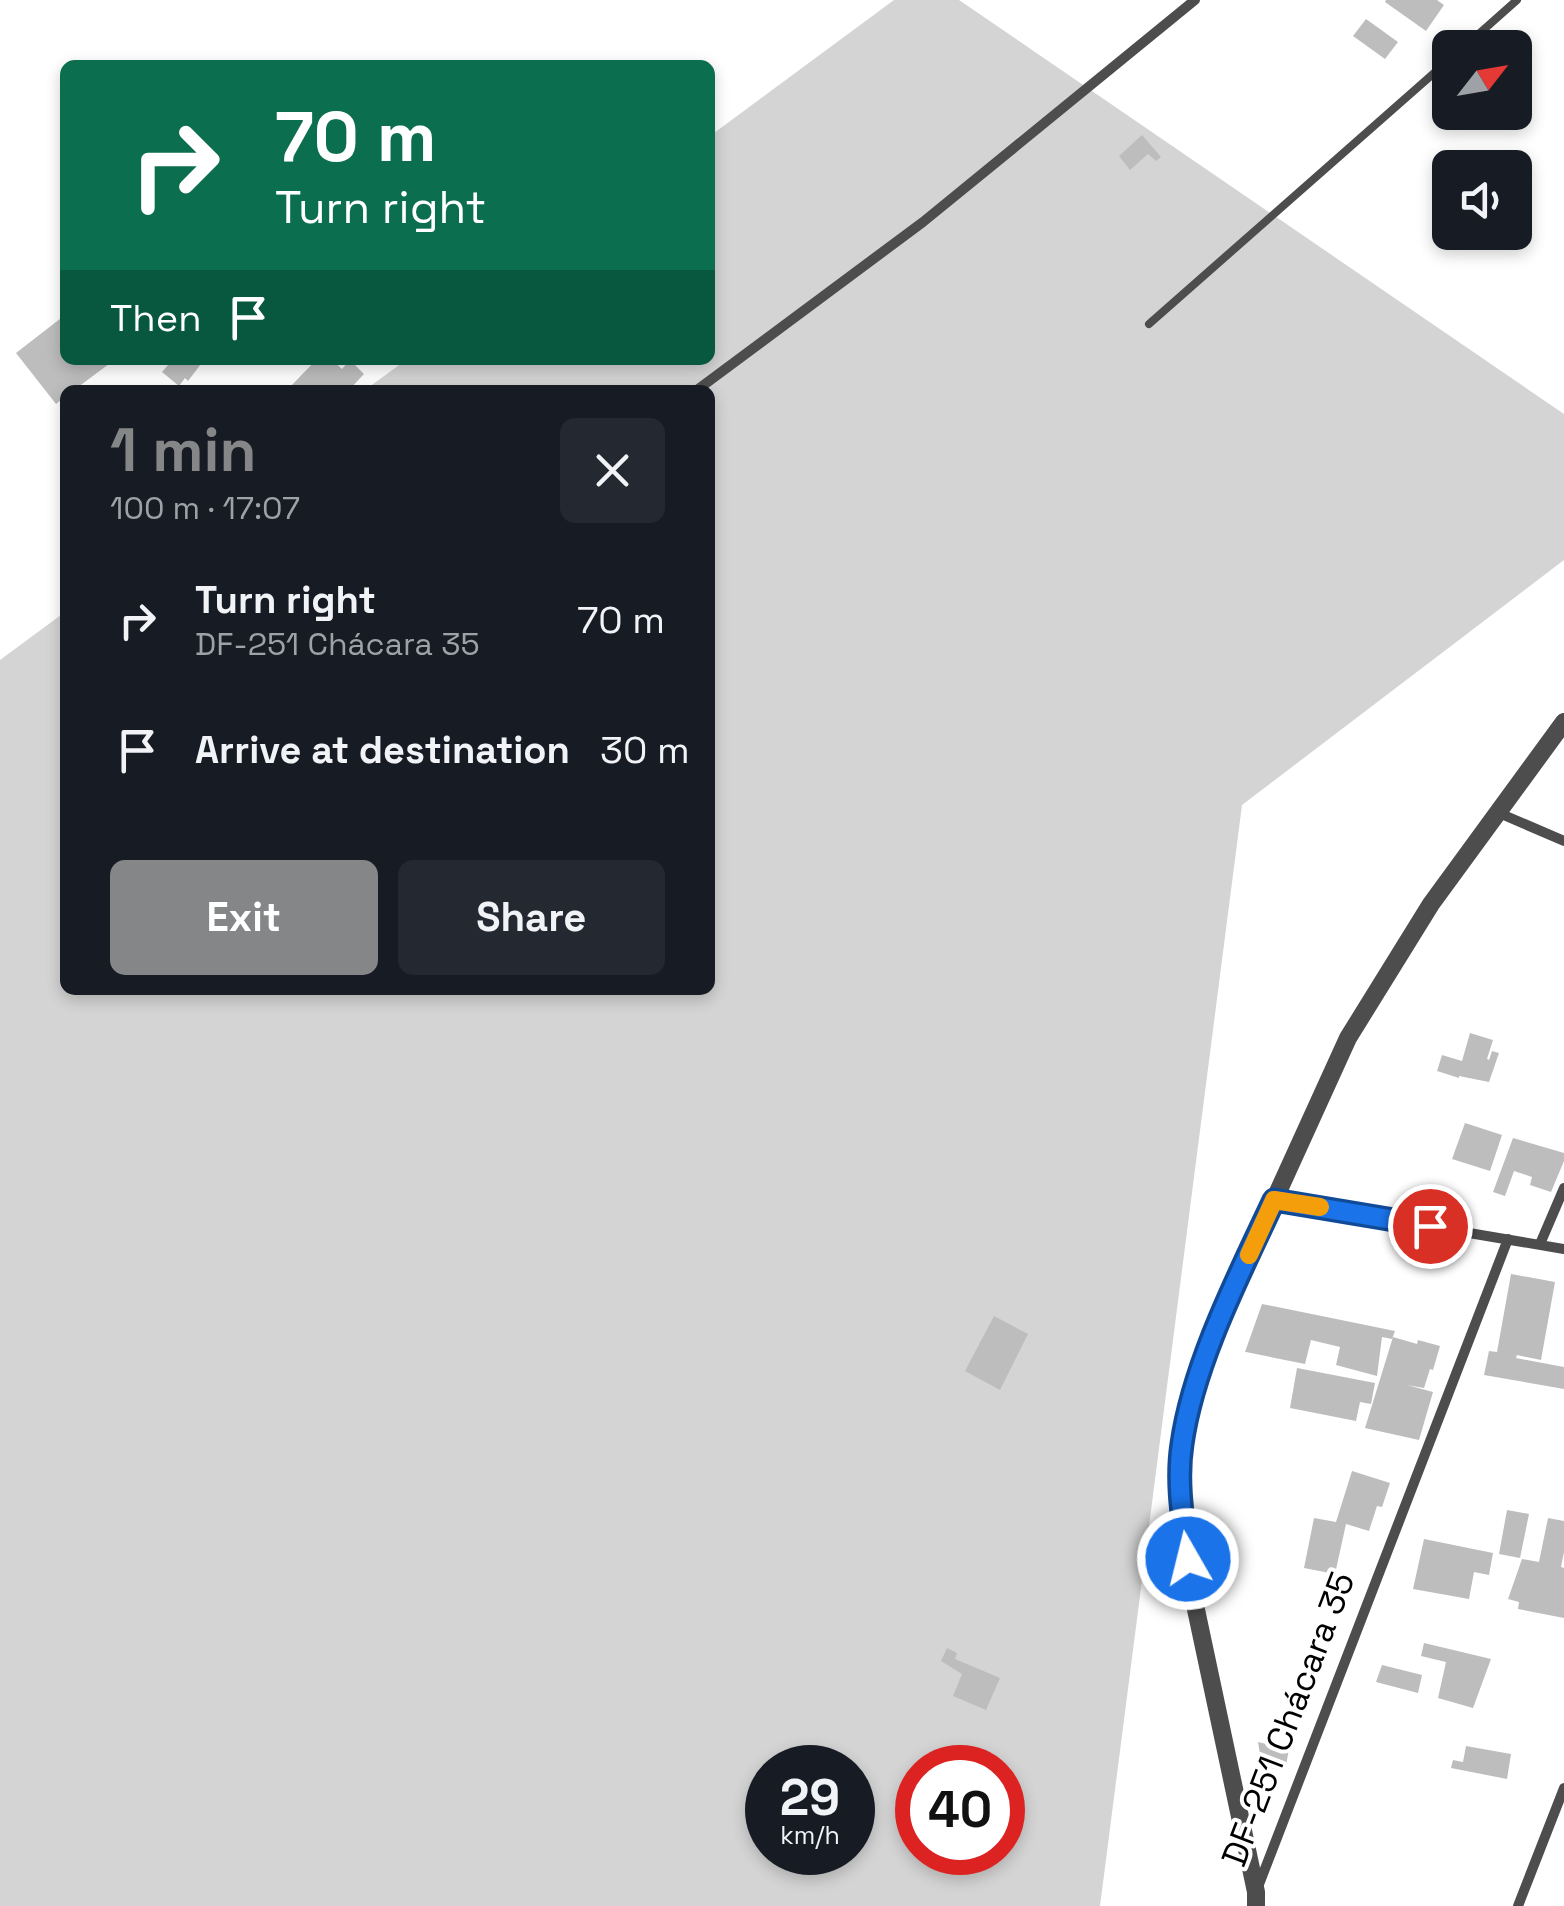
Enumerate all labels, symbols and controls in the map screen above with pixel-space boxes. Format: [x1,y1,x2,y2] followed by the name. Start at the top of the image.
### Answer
[1432,30,1532,130] north arrow
[1432,30,1532,250] map controls
[275,92,436,181] text: 70 m
[110,100,240,230] icon: right
[1432,150,1532,250] button: sound
[275,179,486,236] text: Turn right
[221,290,276,345] icon: arrive
[110,294,201,342] text: Then
[110,412,257,489] text: 1 min
[560,418,665,523] button: close
[110,488,300,528] text: 100 m · 17:07
[195,576,376,624] text: Turn right
[110,593,165,648] icon: right
[577,596,665,644] text: 70 m
[195,624,480,664] text: DF-251 Chácara 35
[110,723,165,778] icon: arrive
[195,726,570,774] text: Arrive at destination
[600,726,690,774] text: 30 m
[110,860,378,975] button: Exit
[398,860,665,975] button: Share
[1388,1184,1473,1269] pin
[1403,1199,1458,1254] icon: arrive
[1136,1507,1240,1611] position arrow
[1212,1566,1364,1872] street label: DF-251 Chácara 35
[895,1745,1025,1875] speed limit sign: 40
[780,1766,840,1830] text: 29
[780,1819,840,1851] text: km/h

